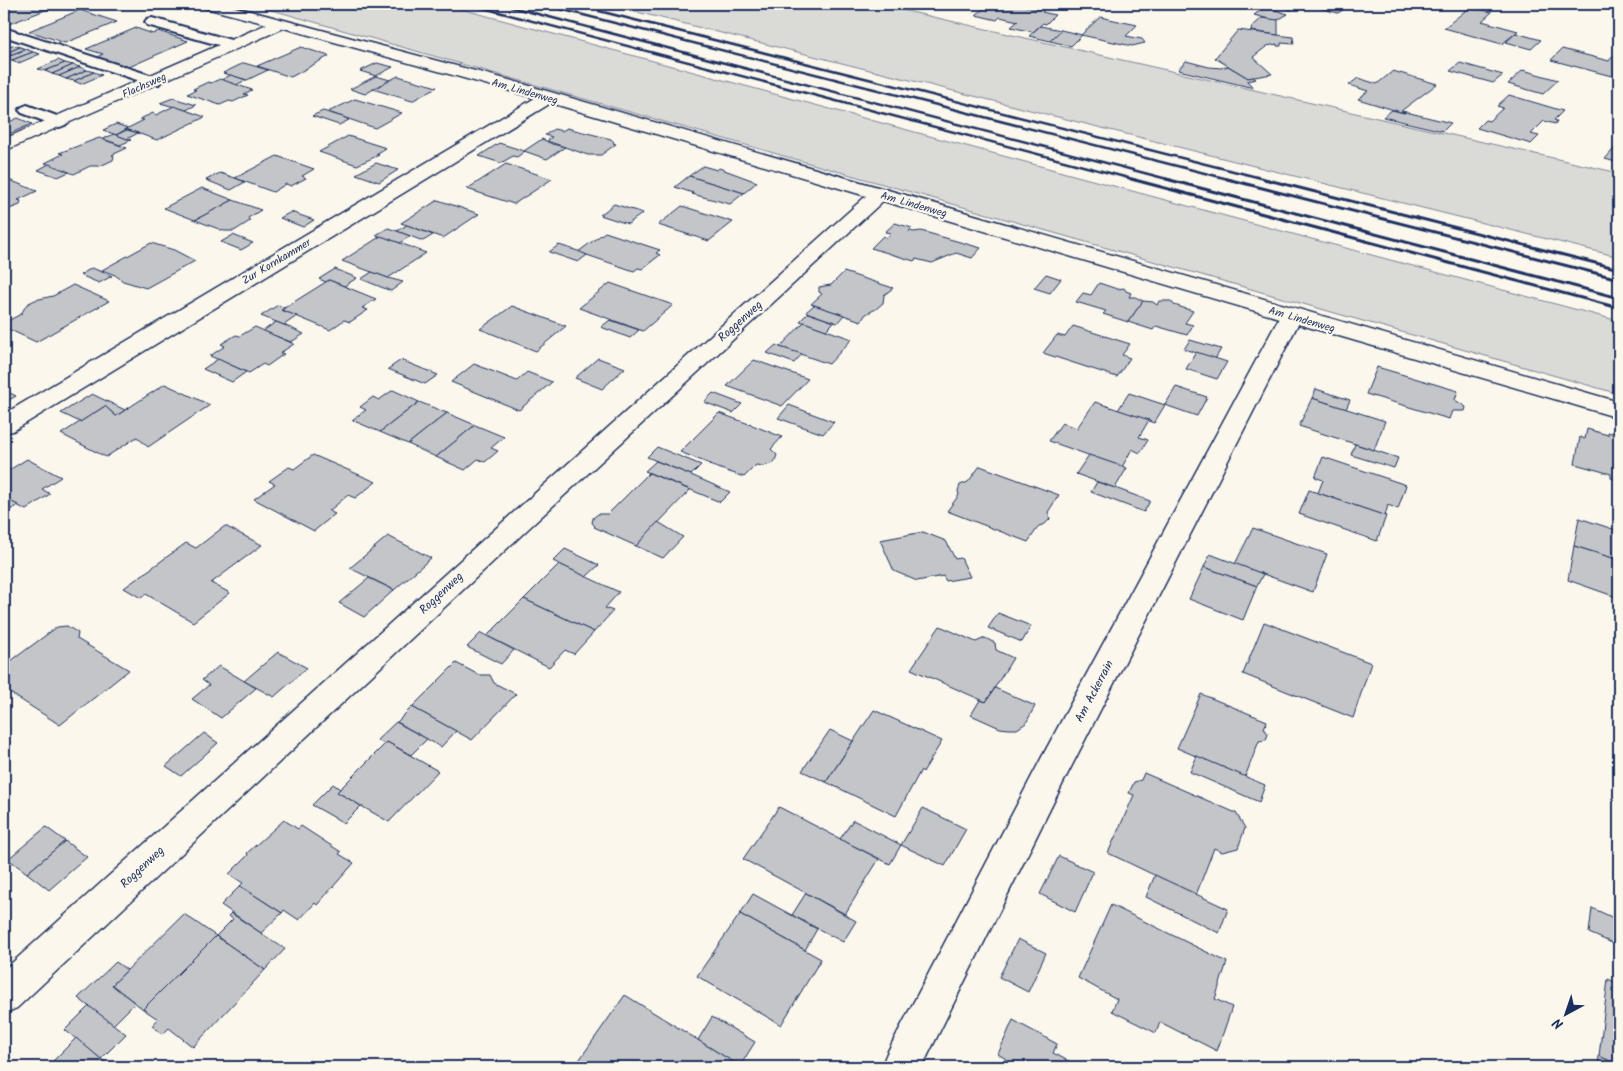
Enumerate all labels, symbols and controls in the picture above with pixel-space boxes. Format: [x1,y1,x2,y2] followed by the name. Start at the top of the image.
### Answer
[119,68,169,104] street label: Flachsweg
[489,74,560,110] street label: Am Lindenweg
[878,187,949,223] street label: Am Lindenweg
[239,233,316,290] street label: Zur Kornkammer
[714,296,767,347] street label: Roggenweg
[1266,302,1337,338] street label: Am Lindenweg
[415,568,468,619] street label: Roggenweg
[1070,657,1119,726] street label: Am Ackerrain
[116,842,169,893] street label: Roggenweg
[1540,988,1590,1038] north arrow
[1548,1012,1569,1034] text: N

